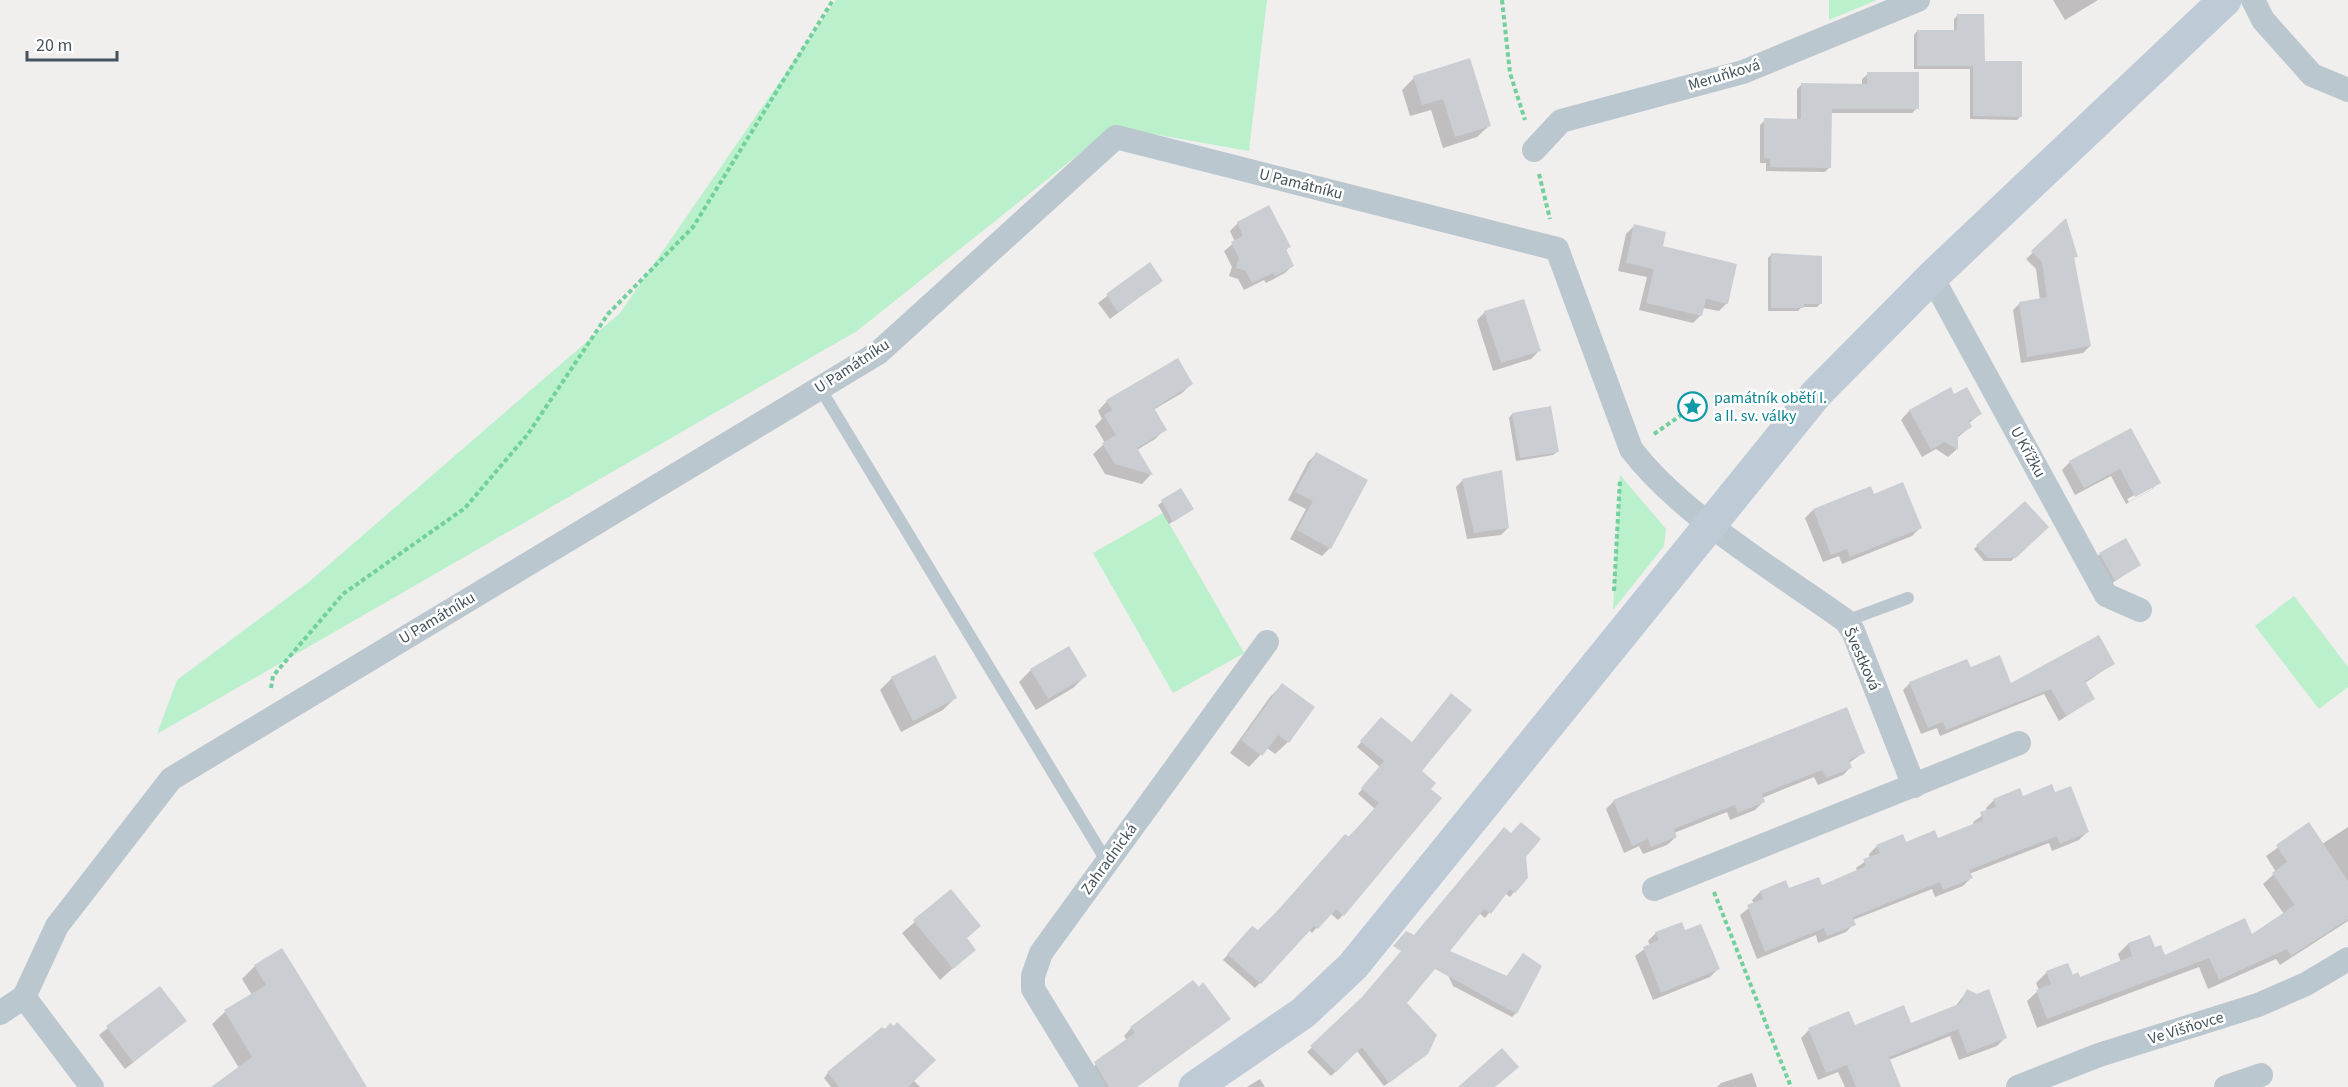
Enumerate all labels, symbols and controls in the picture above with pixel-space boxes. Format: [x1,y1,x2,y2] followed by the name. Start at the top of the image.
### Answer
[27,24,117,62] scale bar
[36,33,72,58] text: 20 m
[1685,54,1763,96] street label: Meruňková
[1257,163,1345,205] street label: U Památníku
[810,333,894,399] street label: U Památníku
[1714,387,1827,427] place label: památník obětí I. a II. sv. války
[1677,391,1709,423] place icon: památník obětí I. a II. sv. války
[2005,422,2051,482] street label: U Křížku
[395,587,479,649] street label: U Památníku
[1838,624,1886,694] street label: Švestková
[1076,819,1142,899] street label: Zahradnická
[2146,1006,2226,1050] street label: Ve Višňovce

